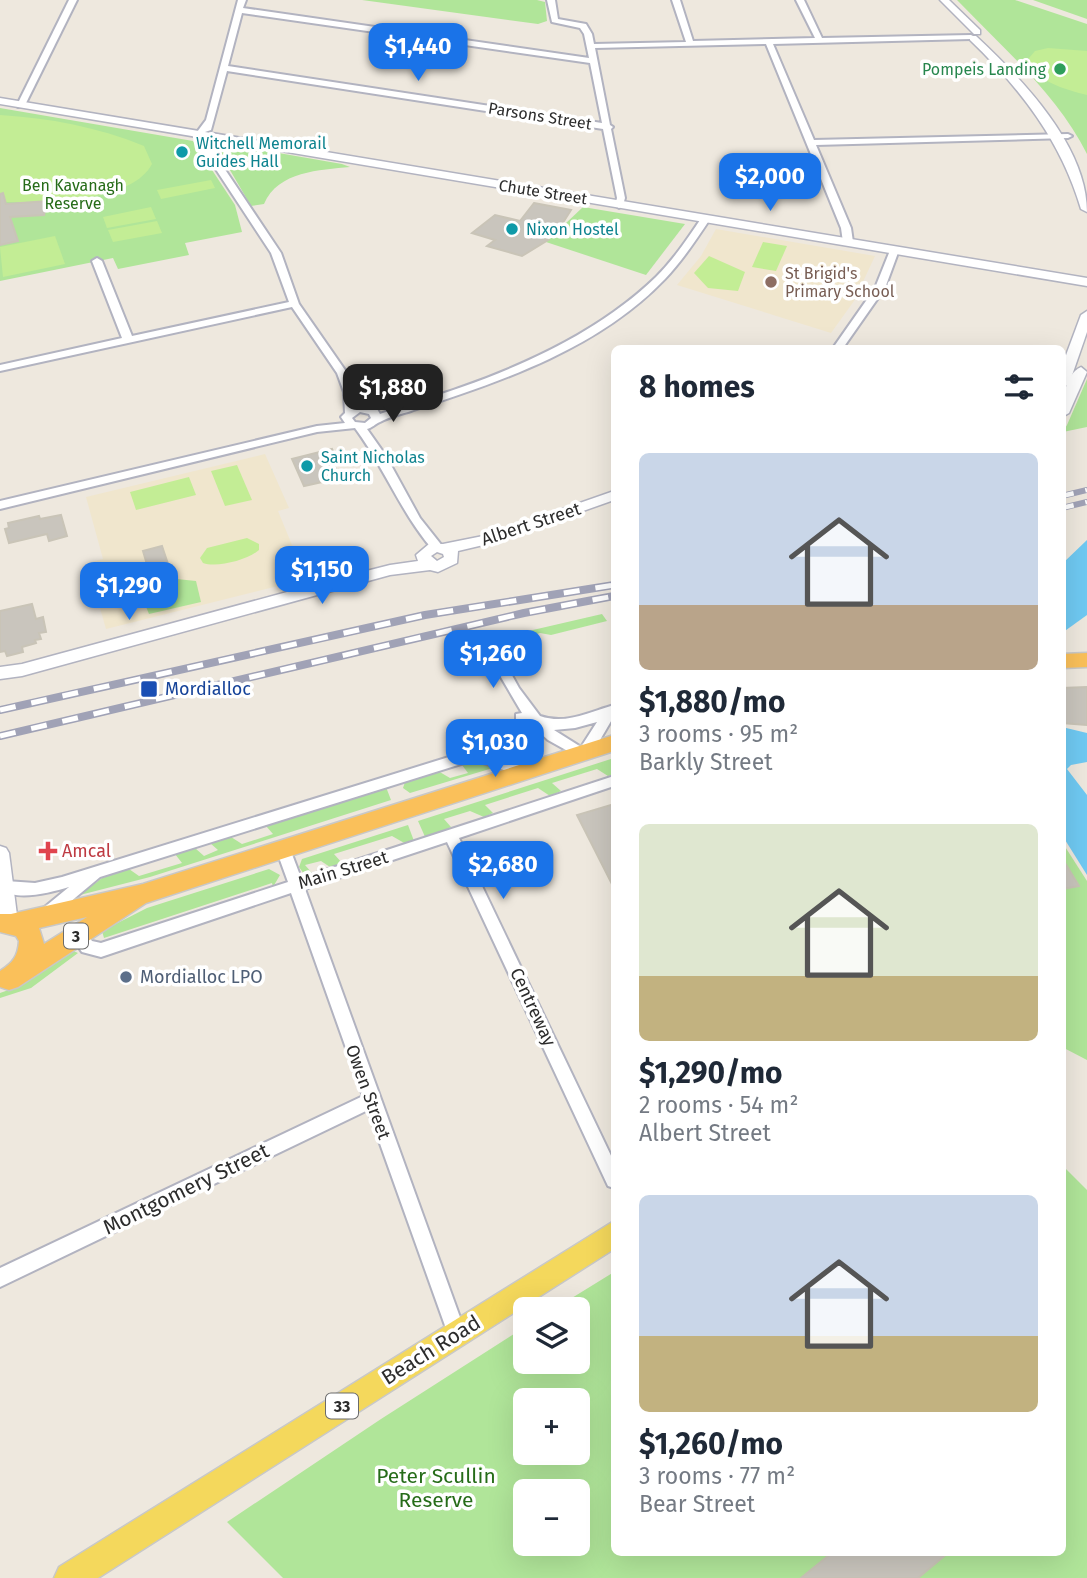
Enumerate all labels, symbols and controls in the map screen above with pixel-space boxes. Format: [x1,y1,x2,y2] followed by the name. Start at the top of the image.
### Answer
[361,24,475,83] pin: $1,440
[385,32,451,60] text: $1,440
[922,60,1047,79] place label: Pompeis Landing
[1052,61,1068,77] marker: Pompeis Landing
[487,98,593,134] street label: Parsons Street
[196,134,327,171] place label: Witchell Memorail Guides Hall
[174,144,190,160] marker: Witchell Memorail Guides Hall
[713,154,827,213] pin: $2,000
[735,162,805,190] text: $2,000
[22,176,124,213] park label: Ben Kavanagh Reserve
[497,176,589,208] street label: Chute Street
[526,220,619,239] place label: Nixon Hostel
[504,221,520,237] marker: Nixon Hostel
[785,264,895,301] place label: St Brigid's Primary School
[763,274,779,290] marker: St Brigid's Primary School
[336,364,450,424] pin: $1,880
[1000,368,1038,406] icon: filters
[639,369,755,405] text: 8 homes
[359,373,427,401] text: $1,880
[321,448,425,485] place label: Saint Nicholas Church
[299,458,315,474] marker: Saint Nicholas Church
[479,497,584,550] street label: Albert Street
[776,499,902,625] icon: home
[265,546,379,606] pin: $1,150
[291,555,353,583] text: $1,150
[72,562,186,622] pin: $1,290
[96,571,162,599] text: $1,290
[436,630,550,690] pin: $1,260
[460,639,526,667] text: $1,260
[165,678,251,700] place label: Mordialloc
[139,679,159,699] marker: Mordialloc
[639,684,786,720] text: $1,880/mo
[438,720,552,779] pin: $1,030
[639,720,798,748] text: 3 rooms · 95 m²
[462,728,528,756] text: $1,030
[639,748,772,776] text: Barkly Street
[62,840,111,862] place label: Amcal
[446,842,560,901] pin: $2,680
[40,843,56,859] marker: Amcal
[295,846,391,894] street label: Main Street
[468,850,538,878] text: $2,680
[776,870,902,996] icon: home
[64,924,88,948] road number: 3
[505,964,561,1050] street label: Centreway
[140,966,263,988] place label: Mordialloc LPO
[118,969,134,985] marker: Mordialloc LPO
[341,1042,395,1143] street label: Owen Street
[639,1055,783,1091] text: $1,290/mo
[639,1091,798,1119] text: 2 rooms · 54 m²
[639,1119,771,1147] text: Albert Street
[99,1137,274,1240] street label: Montgomery Street
[776,1241,902,1367] icon: home
[513,1297,590,1556] map controls
[513,1297,590,1374] button: layers
[377,1309,485,1391] street label: Beach Road
[513,1388,590,1465] button: +
[326,1394,358,1418] road number: 33
[639,1426,783,1462] text: $1,260/mo
[639,1462,795,1490] text: 3 rooms · 77 m²
[376,1463,496,1513] park label: Peter Scullin Reserve
[513,1479,590,1556] button: −
[639,1490,755,1518] text: Bear Street

